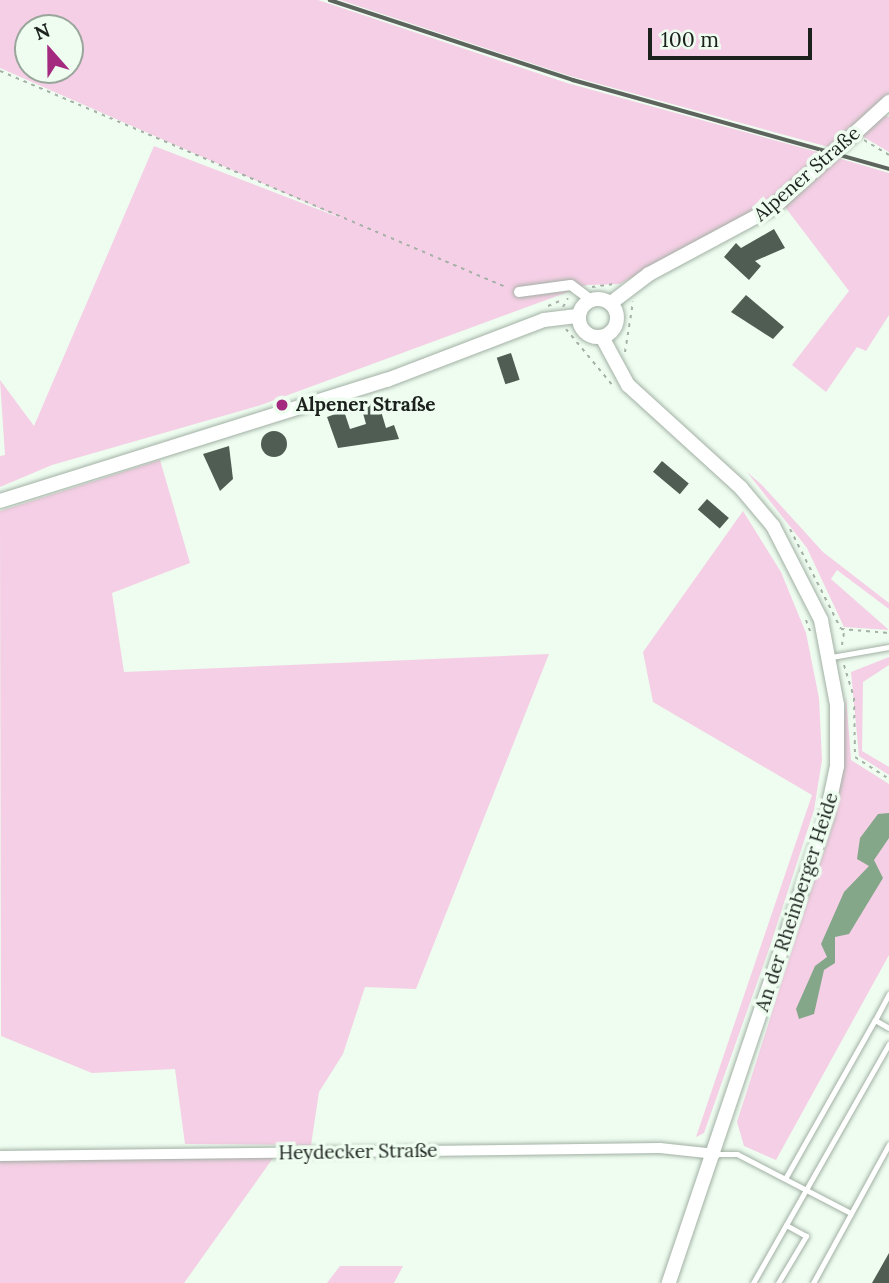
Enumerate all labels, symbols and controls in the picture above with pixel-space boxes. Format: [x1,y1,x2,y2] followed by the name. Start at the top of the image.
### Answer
[14,14,84,84] north arrow
[651,14,816,58] scale bar
[31,17,53,45] text: N
[661,26,719,53] text: 100 m
[749,122,865,226] street label: Alpener Straße
[296,394,436,416] place label: Alpener Straße
[274,397,290,413] marker: Alpener Straße
[751,790,843,1014] street label: An der Rheinberger Heide
[278,1139,438,1165] street label: Heydecker Straße

